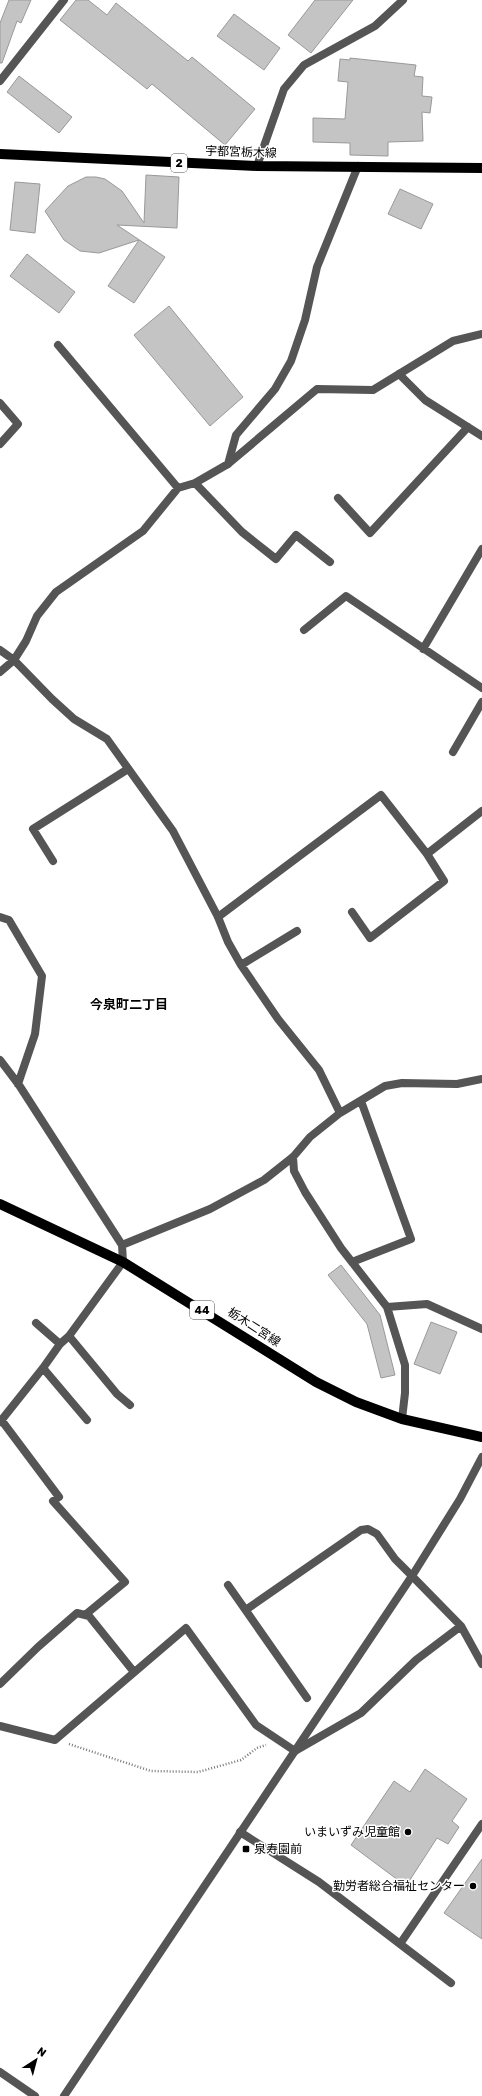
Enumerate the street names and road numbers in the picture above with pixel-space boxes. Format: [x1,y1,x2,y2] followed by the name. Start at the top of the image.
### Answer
[205,144,277,160] street label: 宇都宮栃木線
[171,154,187,172] road number: 2
[190,1301,214,1319] road number: 44
[225,1305,283,1349] street label: 栃木二宮線

